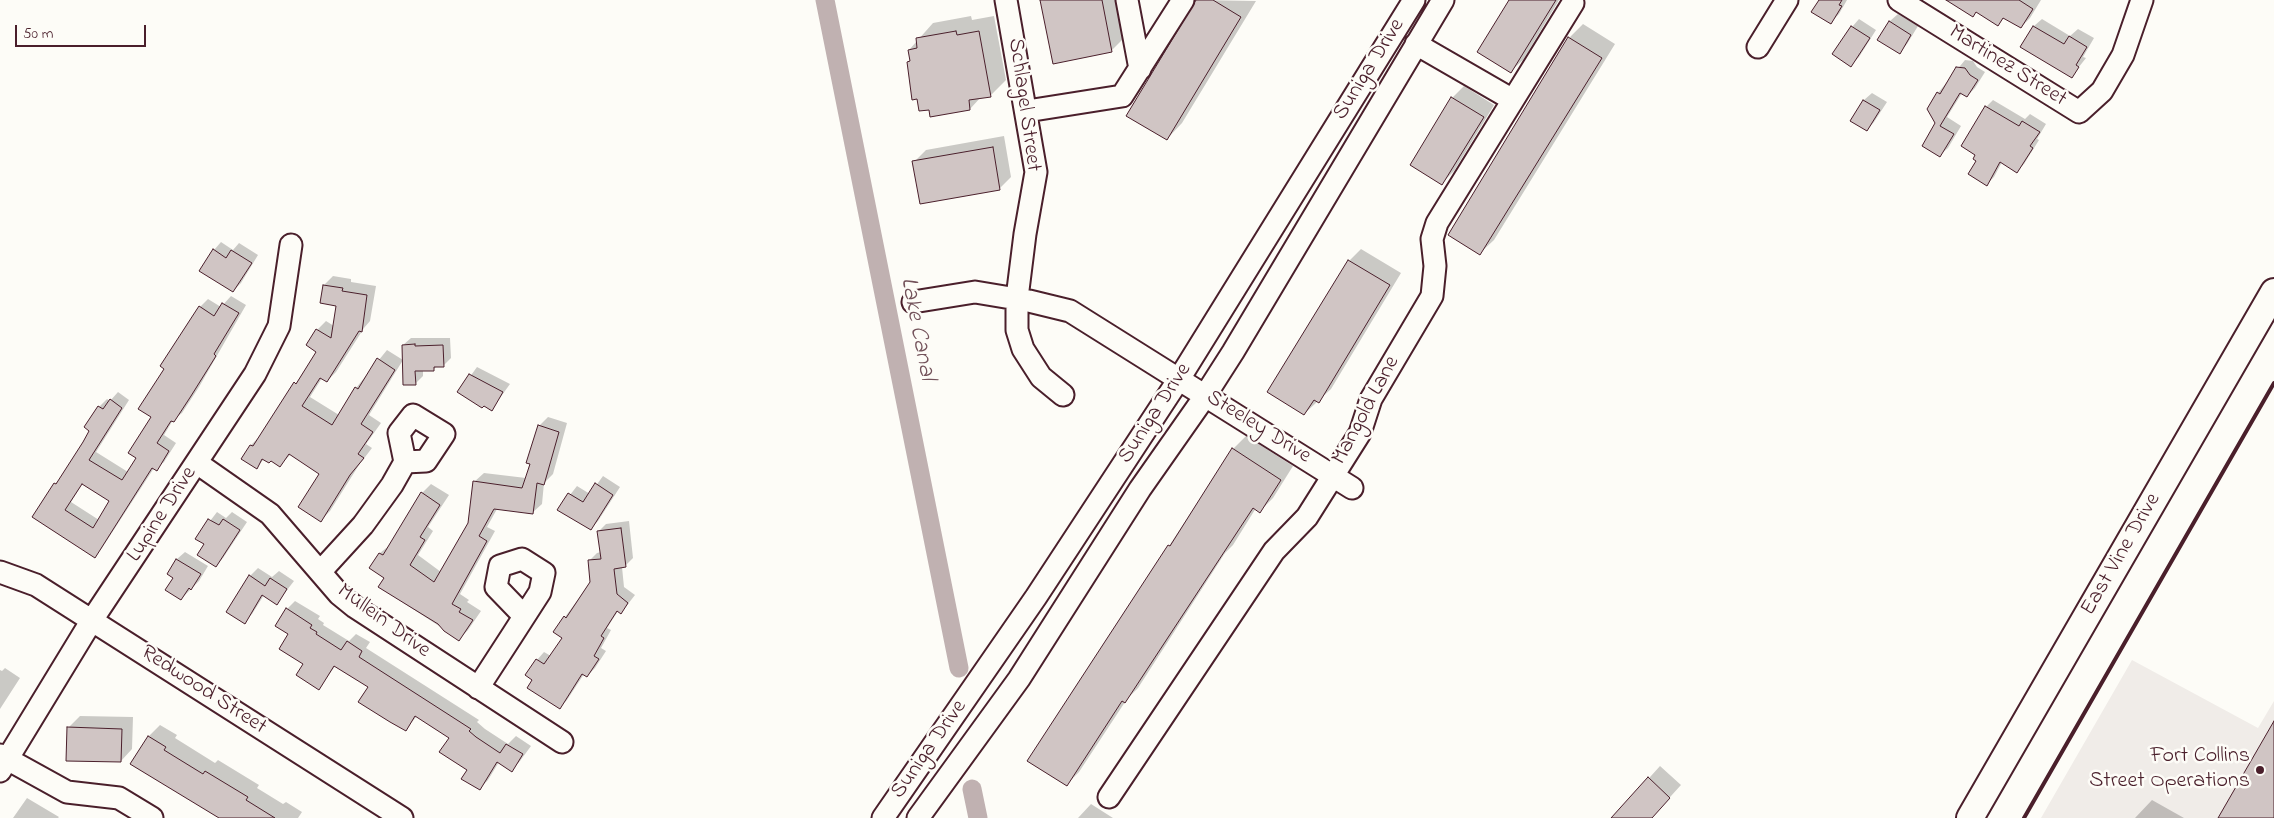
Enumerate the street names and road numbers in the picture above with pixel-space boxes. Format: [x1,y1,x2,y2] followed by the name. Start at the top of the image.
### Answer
[1328,14,1412,126] street label: Suniga Drive
[1943,20,2071,114] street label: Martinez Street
[1001,37,1045,173] street label: Schlagel Street
[1327,352,1407,470] street label: Mangold Lane
[1114,359,1198,469] street label: Suniga Drive
[1201,385,1315,471] street label: Steeley Drive
[122,462,204,568] street label: Lupine Drive
[2076,489,2168,621] street label: East Vine Drive
[331,579,435,665] street label: Mullein Drive
[135,641,271,741] street label: Redwood Street
[886,695,974,805] street label: Suniga Drive

